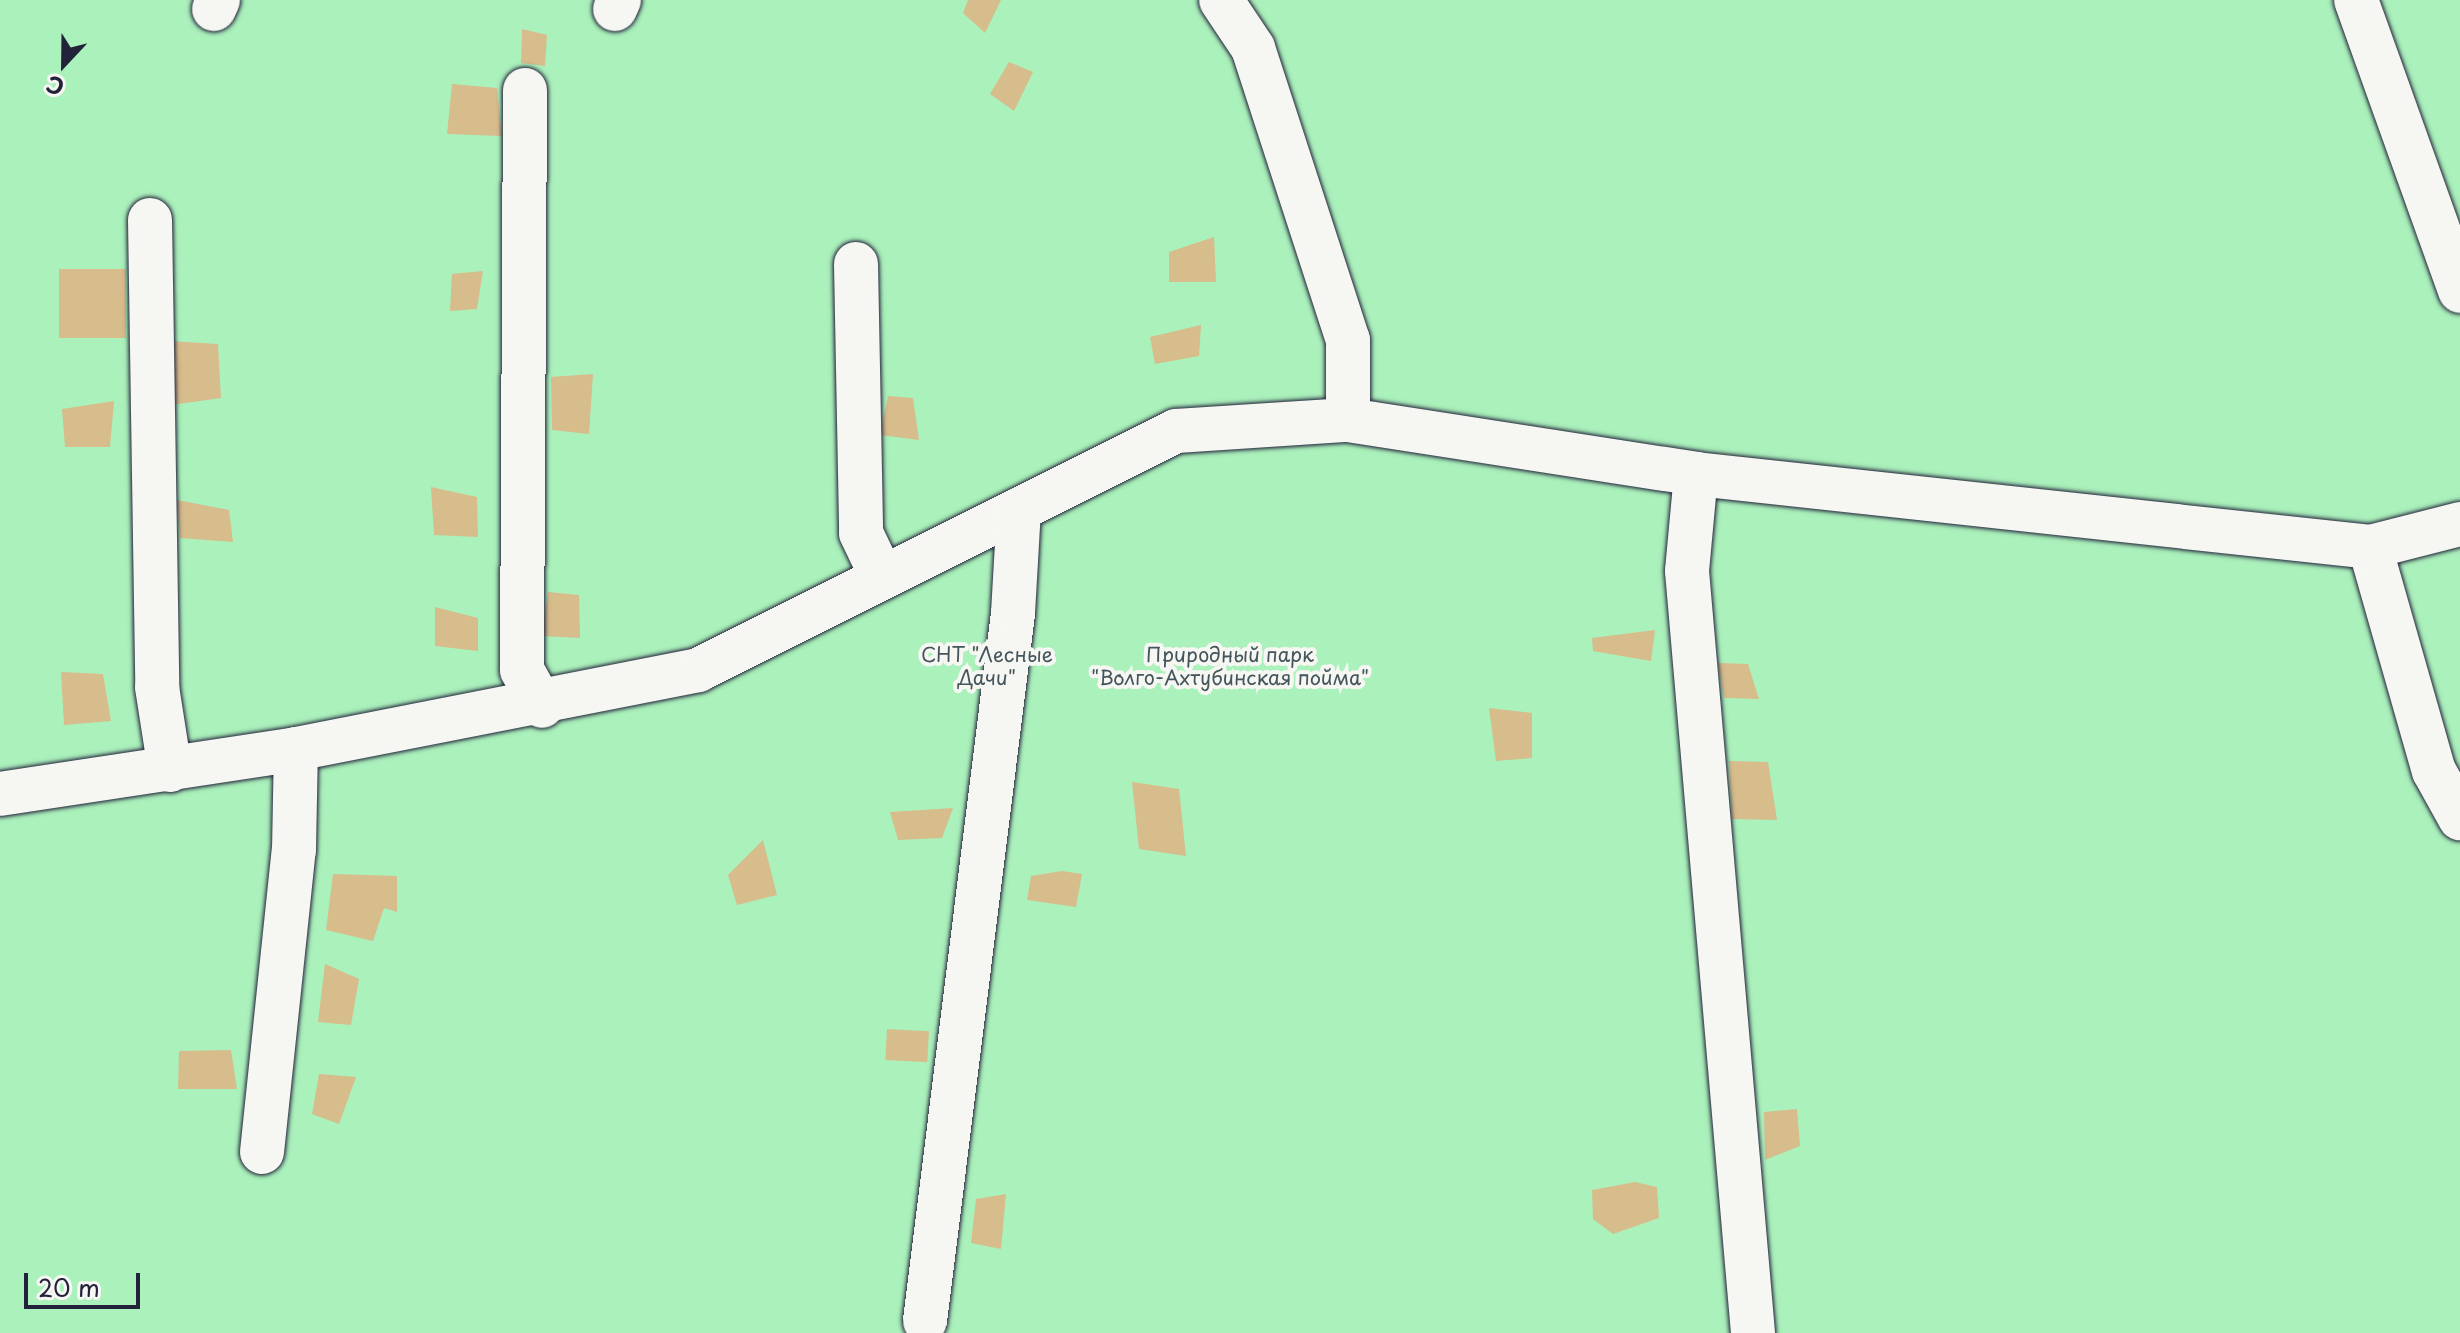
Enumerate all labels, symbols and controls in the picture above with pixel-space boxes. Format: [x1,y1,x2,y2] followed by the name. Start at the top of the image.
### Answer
[24,24,104,104] north arrow
[41,68,69,105] text: С
[921,643,1053,690] park label: СНТ "Лесные Дачи"
[1091,643,1369,690] park label: Природный парк "Волго-Ахтубинская пойма"
[28,1257,144,1307] scale bar
[38,1269,100,1305] text: 20 m

